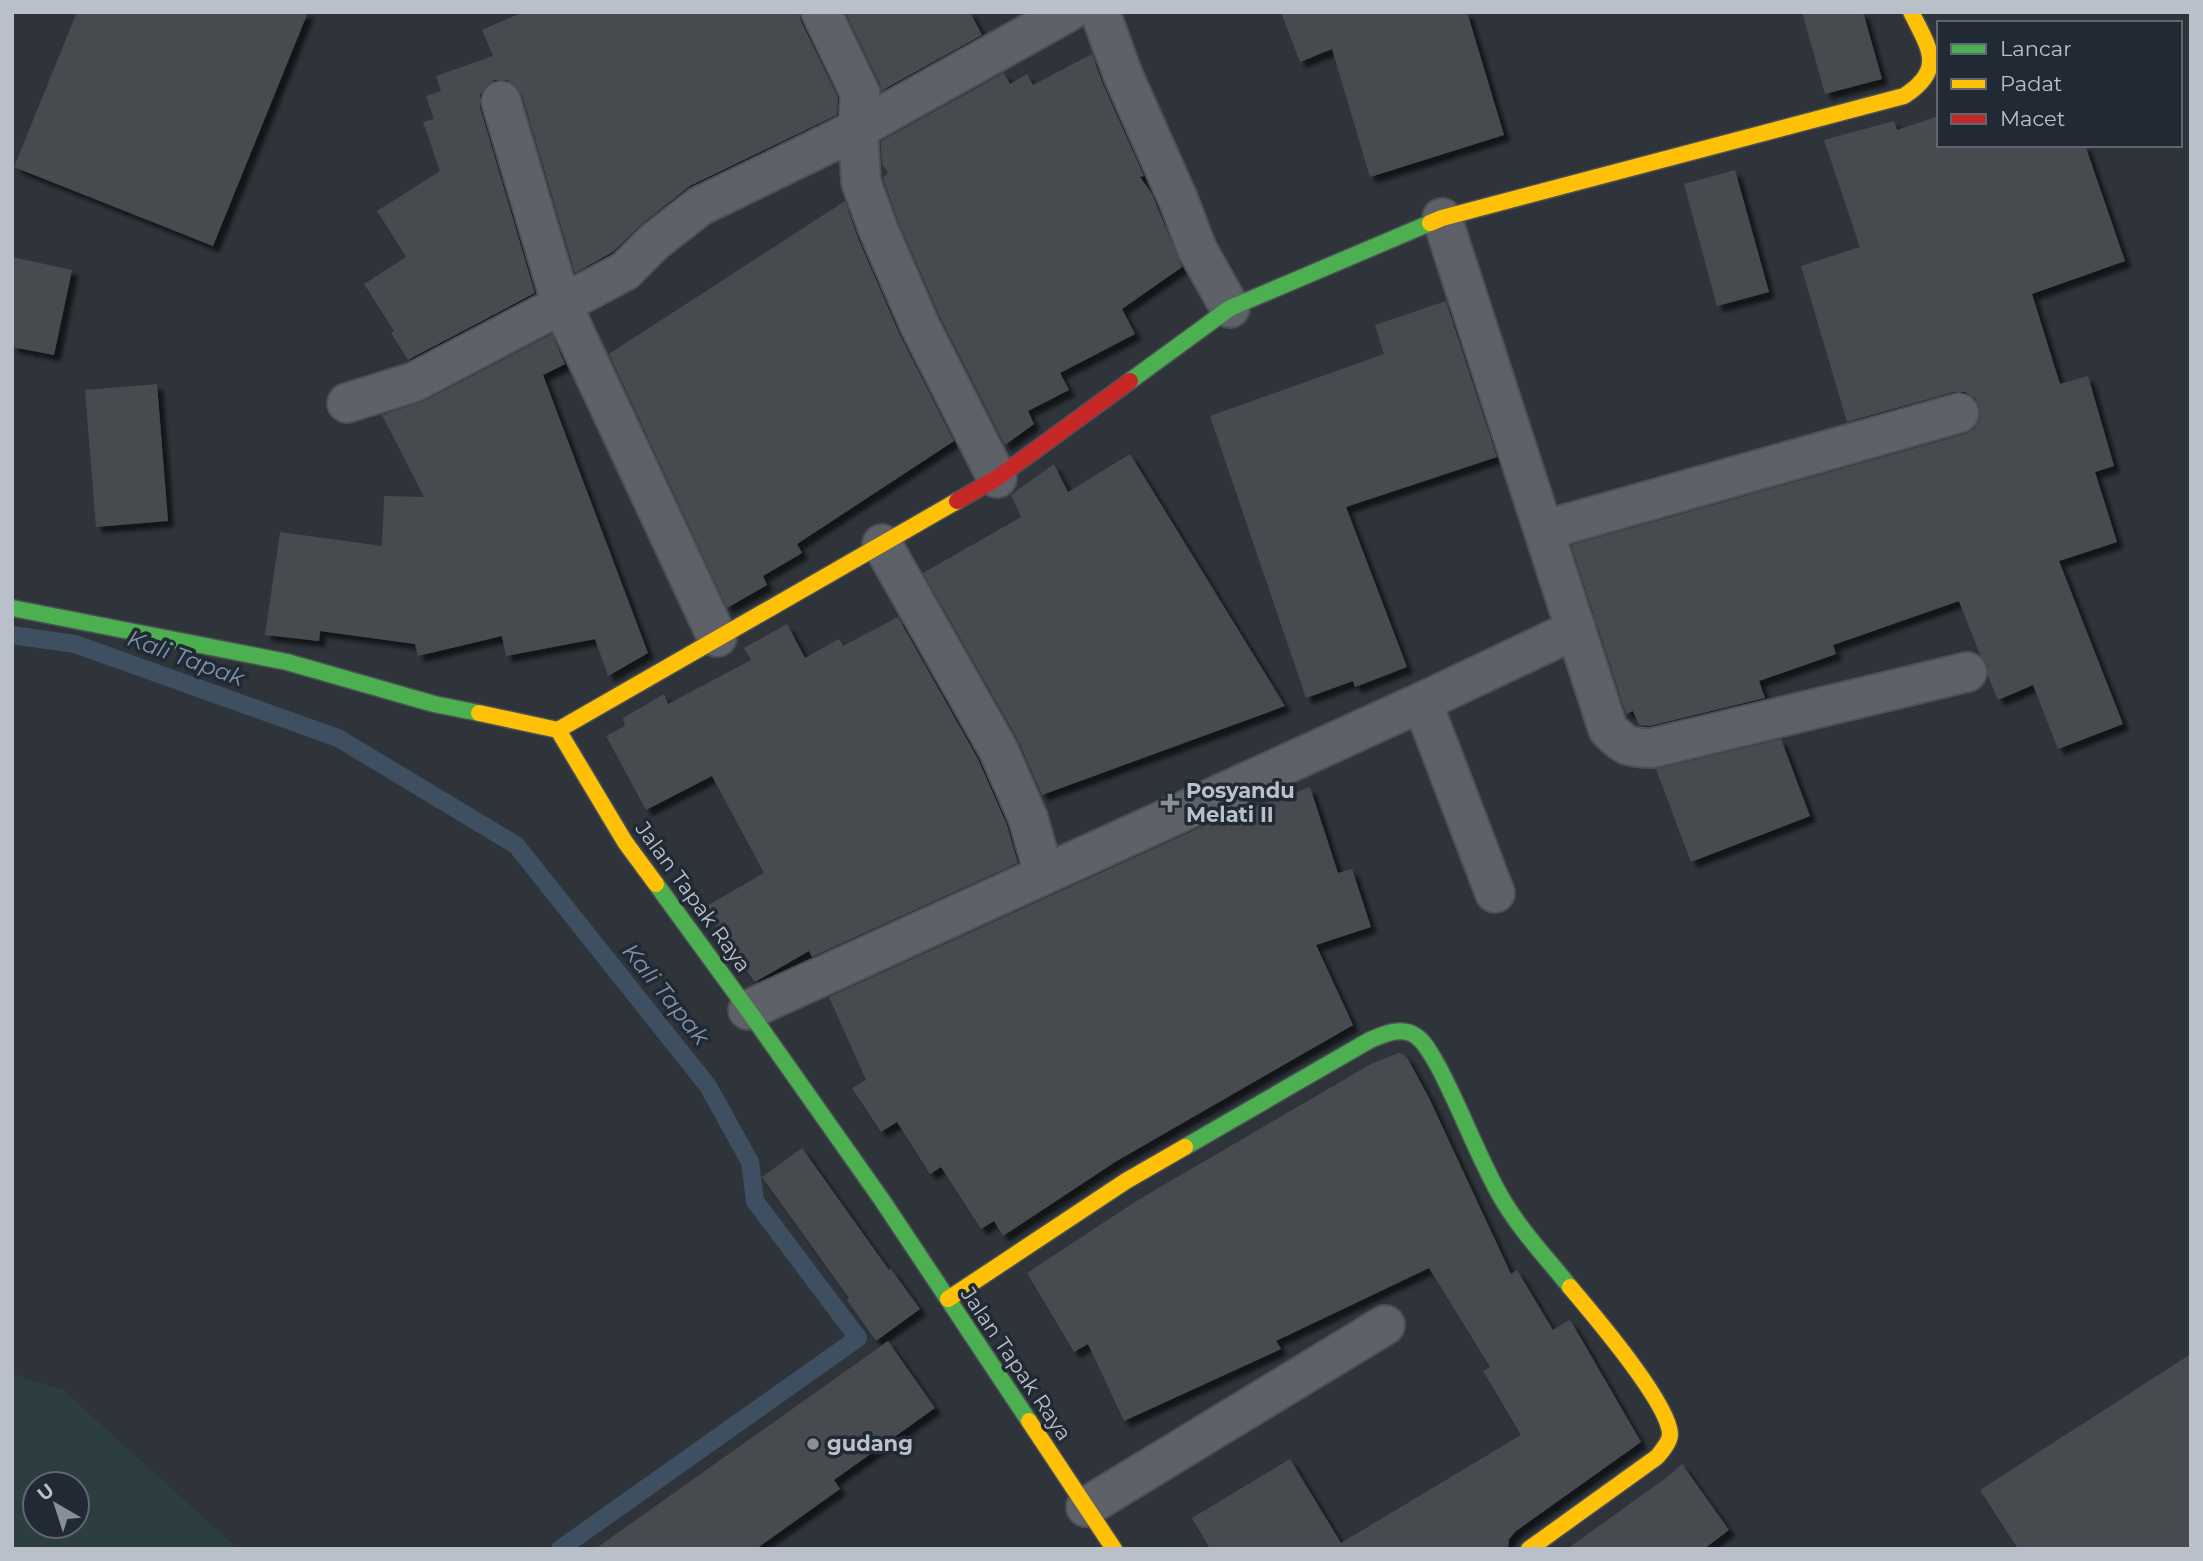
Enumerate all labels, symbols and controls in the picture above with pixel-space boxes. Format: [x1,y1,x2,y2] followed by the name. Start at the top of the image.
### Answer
[1937,21,2182,147] legend
[2000,36,2072,61] text: Lancar
[2000,71,2062,96] text: Padat
[2000,106,2065,131] text: Macet
[124,624,249,693] water label: Kali Tapak
[1186,778,1295,827] place label: Posyandu Melati II
[1160,793,1180,813] marker: Posyandu Melati II
[630,816,756,977] street label: Jalan Tapak Raya
[617,938,716,1051] water label: Kali Tapak
[955,1281,1077,1445] street label: Jalan Tapak Raya
[827,1431,913,1456] place label: gudang
[805,1436,821,1452] marker: gudang
[21,1470,91,1540] north arrow
[33,1479,59,1506] text: U

